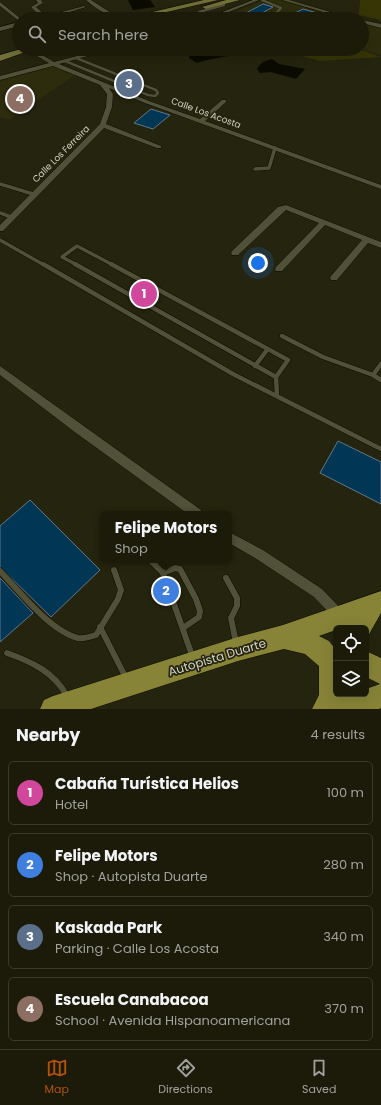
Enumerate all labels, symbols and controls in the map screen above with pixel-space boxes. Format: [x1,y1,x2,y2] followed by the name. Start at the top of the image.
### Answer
[12,12,369,56] search box
[26,23,48,45] icon: search
[58,24,148,45] text: Search here
[116,69,142,99] pin: 3
[7,84,33,114] pin: 4
[169,95,243,131] street label: Calle Los Acosta
[30,123,92,185] street label: Calle Los Ferreira
[248,253,268,273] your location
[131,279,157,309] pin: 1
[100,511,232,563] popup
[115,517,217,538] text: Felipe Motors
[115,539,148,558] text: Shop
[153,576,179,606] pin: 2
[333,625,369,697] map controls
[333,625,369,661] button: locate
[166,634,268,680] street label: Autopista Duarte
[333,661,369,697] button: layers
[16,723,80,747] text: Nearby
[311,725,365,744] text: 4 results
[55,773,239,794] text: Cabaña Turística Helios
[28,783,32,802] text: 1
[327,783,364,802] text: 100 m
[55,795,88,814] text: Hotel
[55,845,158,866] text: Felipe Motors
[26,855,34,874] text: 2
[323,855,364,874] text: 280 m
[55,867,208,886] text: Shop · Autopista Duarte
[55,917,162,938] text: Kaskada Park
[26,927,34,946] text: 3
[323,927,364,946] text: 340 m
[55,939,219,958] text: Parking · Calle Los Acosta
[55,989,209,1010] text: Escuela Canabacoa
[26,999,34,1018] text: 4
[324,999,364,1018] text: 370 m
[55,1011,290,1030] text: School · Avenida Hispanoamericana
[45,1057,69,1098] tab: Map
[158,1057,213,1098] tab: Directions
[302,1057,336,1098] tab: Saved

